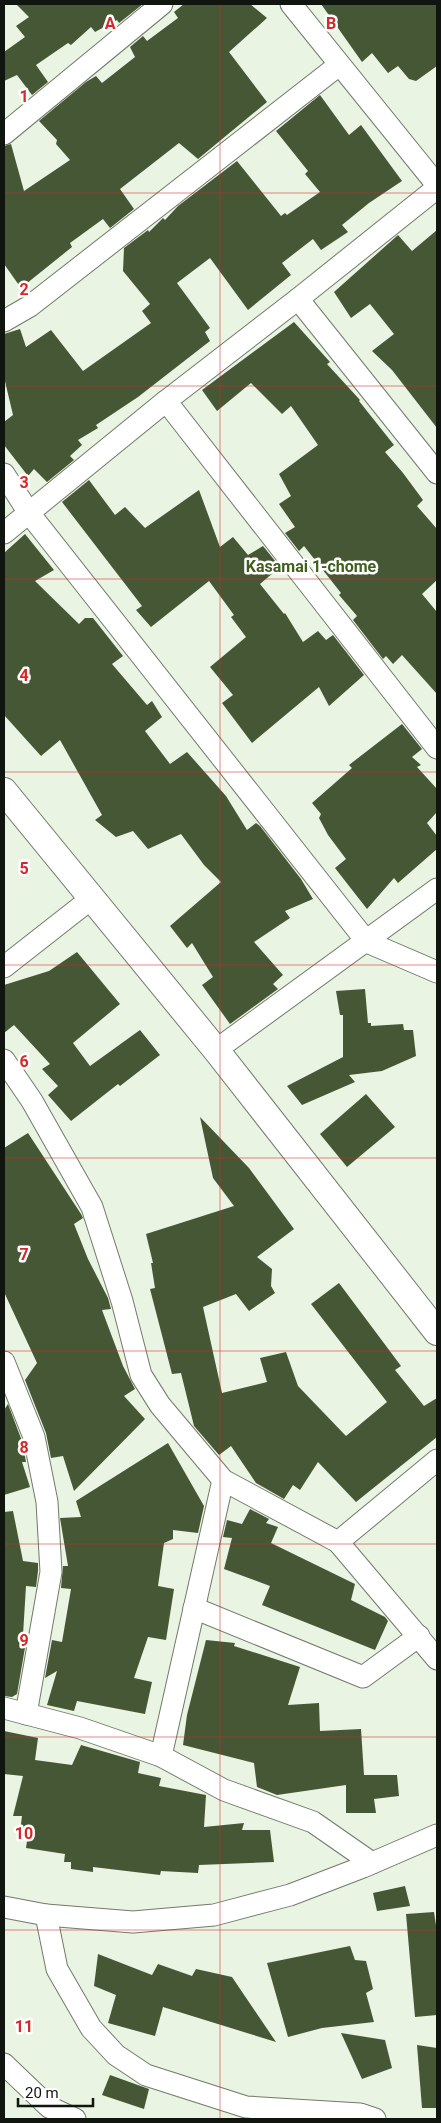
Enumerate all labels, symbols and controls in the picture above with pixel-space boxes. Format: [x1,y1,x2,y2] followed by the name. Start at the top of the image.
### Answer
[105,14,116,33] text: A
[326,14,336,33] text: B
[19,87,29,106] text: 1
[19,280,29,299] text: 2
[19,473,29,492] text: 3
[246,557,377,576] district label: Kasamai 1-chome
[19,666,29,685] text: 4
[19,859,29,878] text: 5
[19,1052,29,1071] text: 6
[19,1245,29,1264] text: 7
[19,1438,29,1457] text: 8
[19,1631,29,1650] text: 9
[15,1824,33,1843] text: 10
[15,2017,33,2036] text: 11
[18,2076,92,2108] scale bar
[25,2084,59,2102] text: 20 m

